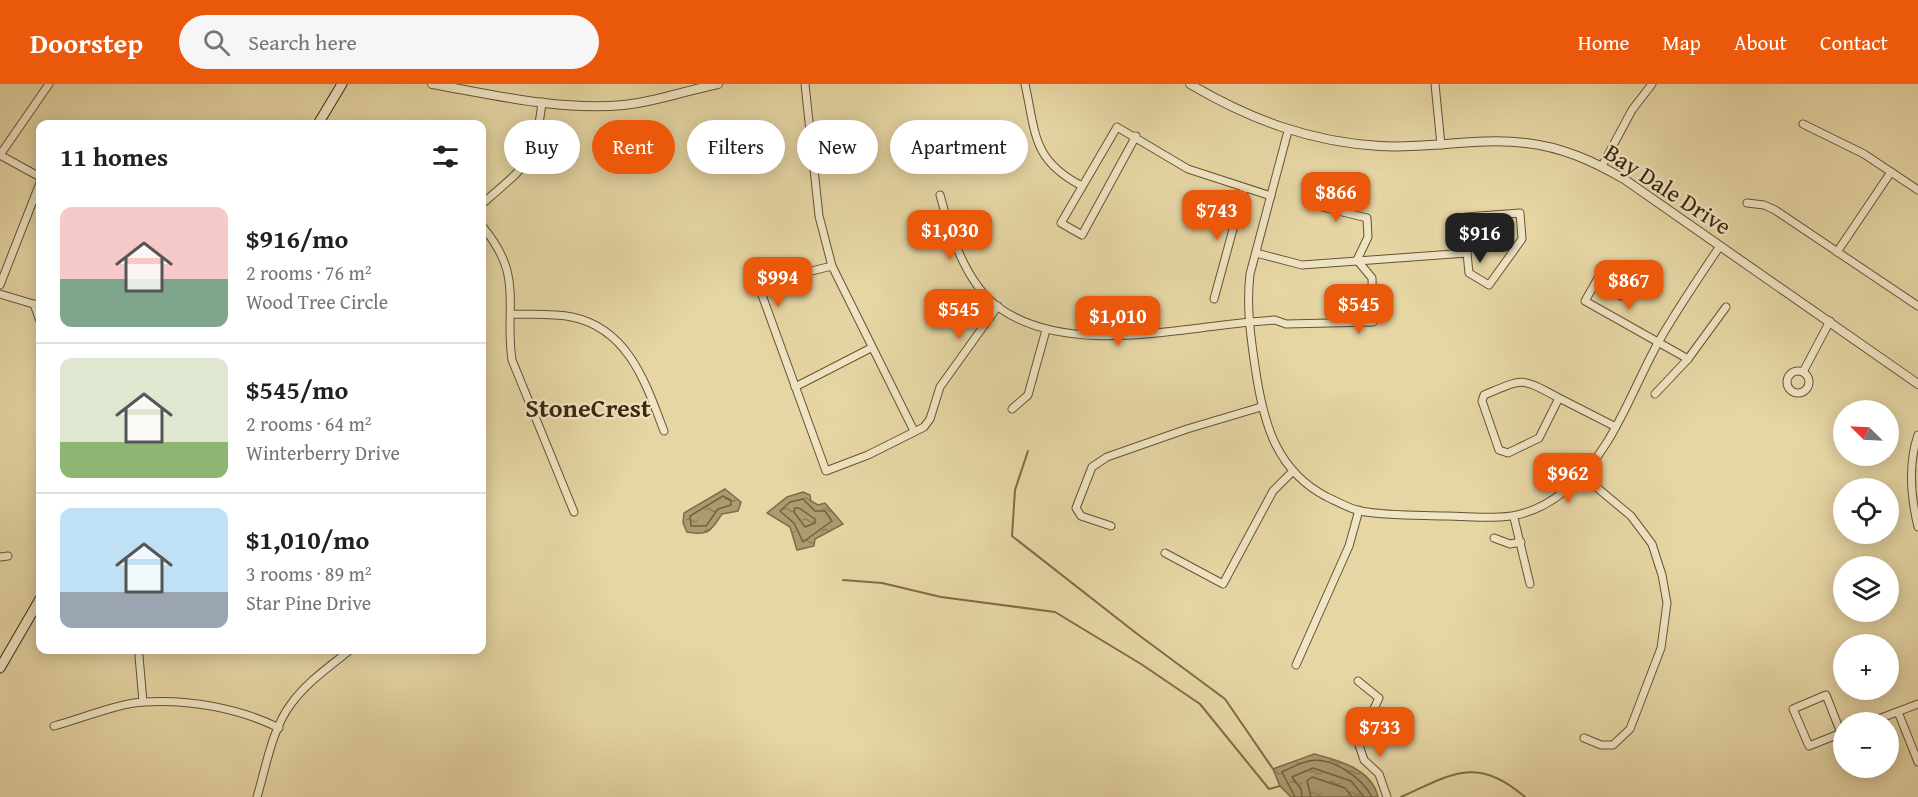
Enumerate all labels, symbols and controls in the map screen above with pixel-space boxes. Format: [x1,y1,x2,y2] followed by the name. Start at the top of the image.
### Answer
[179,15,599,69] search box
[30,22,143,63] text: Doorstep
[200,26,233,59] icon: search
[248,26,357,58] text: Search here
[1578,27,1629,58] text: Home
[1662,27,1701,58] text: Map
[1734,27,1787,58] text: About
[1820,27,1888,58] text: Contact
[504,120,580,174] chip: Buy
[592,120,675,174] chip: Rent
[687,120,785,174] chip: Filters
[797,120,878,174] chip: New
[890,120,1028,174] chip: Apartment
[1598,135,1738,243] street label: Bay Dale Drive
[60,137,168,176] text: 11 homes
[429,140,462,173] icon: filters
[1300,172,1372,223] pin: $866
[1315,177,1357,206] text: $866
[1181,190,1253,241] pin: $743
[1196,195,1238,224] text: $743
[901,210,999,261] pin: $1,030
[1444,213,1516,264] pin: $916
[921,215,979,244] text: $1,030
[1459,218,1501,247] text: $916
[246,219,348,258] text: $916/mo
[108,231,180,303] icon: home
[742,257,814,308] pin: $994
[246,258,372,287] text: 2 rooms · 76 m²
[1593,260,1665,311] pin: $867
[757,262,799,291] text: $994
[1608,265,1650,294] text: $867
[1323,284,1395,335] pin: $545
[246,287,388,316] text: Wood Tree Circle
[923,289,995,340] pin: $545
[1338,289,1380,318] text: $545
[938,294,980,323] text: $545
[1069,296,1167,347] pin: $1,010
[1089,301,1147,330] text: $1,010
[246,370,348,409] text: $545/mo
[108,382,180,454] icon: home
[525,388,651,427] district label: StoneCrest
[1833,400,1899,466] north arrow
[1833,400,1899,778] map controls
[246,409,372,438] text: 2 rooms · 64 m²
[246,438,400,467] text: Winterberry Drive
[1532,453,1604,504] pin: $962
[1547,458,1589,487] text: $962
[1833,478,1899,544] button: locate
[246,520,369,559] text: $1,010/mo
[108,532,180,604] icon: home
[1833,556,1899,622] button: layers
[246,559,372,588] text: 3 rooms · 89 m²
[246,588,371,617] text: Star Pine Drive
[1833,634,1899,700] button: +
[1344,707,1416,758] pin: $733
[1359,712,1401,741] text: $733
[1833,712,1899,778] button: −

